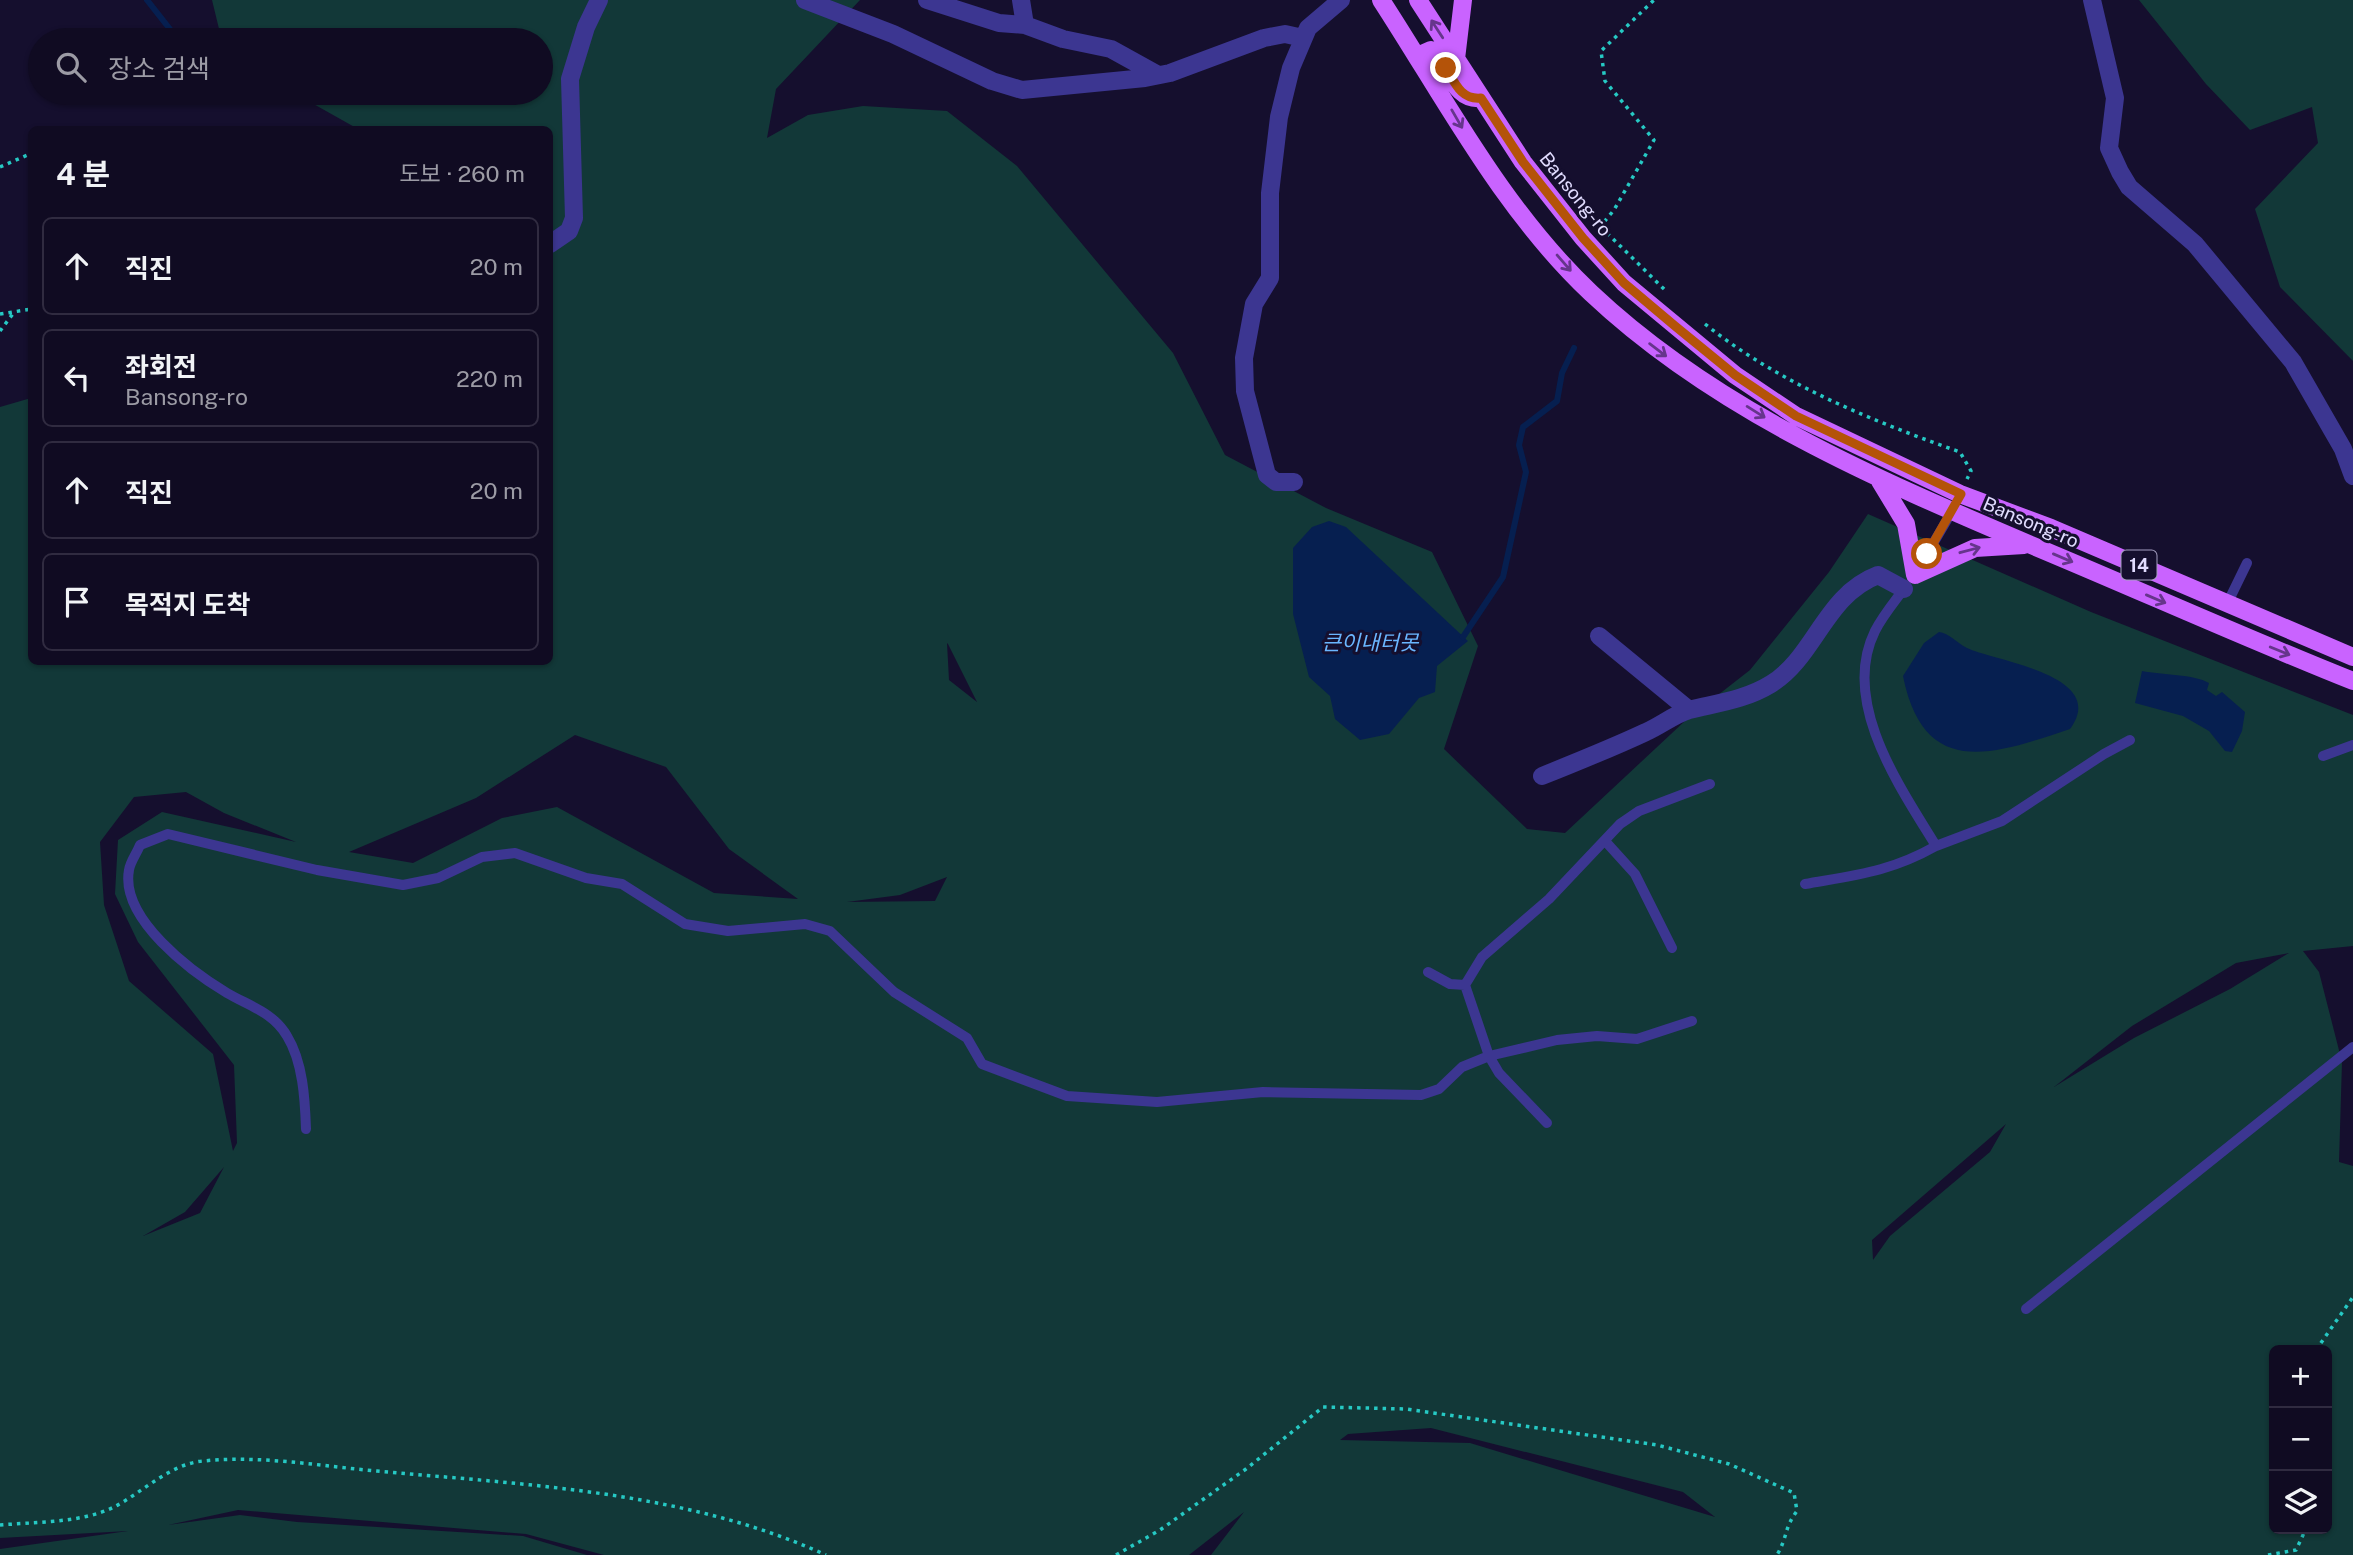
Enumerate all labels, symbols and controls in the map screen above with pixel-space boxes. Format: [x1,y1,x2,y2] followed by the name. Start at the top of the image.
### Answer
[1430,20,1444,40] one-way arrow
[28,28,553,105] search box
[52,48,90,86] icon: search
[1430,52,1461,83] route end
[108,53,210,84] text: 장소 검색
[1450,109,1464,129] one-way arrow
[1535,148,1617,240] street label: Bansong-ro
[56,156,110,192] text: 4 분
[399,160,525,187] text: 도보 · 260 m
[58,247,96,285] icon: ahead
[125,253,173,284] text: 직진
[470,253,523,280] text: 20 m
[1556,254,1572,272] one-way arrow
[1648,343,1667,357] one-way arrow
[125,351,197,382] text: 좌회전
[58,359,96,397] icon: left
[456,365,523,392] text: 220 m
[125,383,248,410] text: Bansong-ro
[1745,406,1765,420] one-way arrow
[58,471,96,509] icon: ahead
[125,477,173,508] text: 직진
[470,477,523,504] text: 20 m
[1980,492,2082,552] street label: Bansong-ro
[1911,538,1942,569] route start
[1959,543,1981,556] one-way arrow
[2122,550,2156,580] road number: 14
[2051,552,2073,565] one-way arrow
[58,583,96,621] icon: arrive
[125,589,250,620] text: 목적지 도착
[2145,593,2166,606] one-way arrow
[1322,630,1420,655] water label: 큰이내터못
[2269,646,2291,659] one-way arrow
[2269,1345,2332,1534] map controls
[2269,1345,2332,1408] button: +
[2269,1408,2332,1471] button: −
[2269,1471,2332,1534] button: layers

